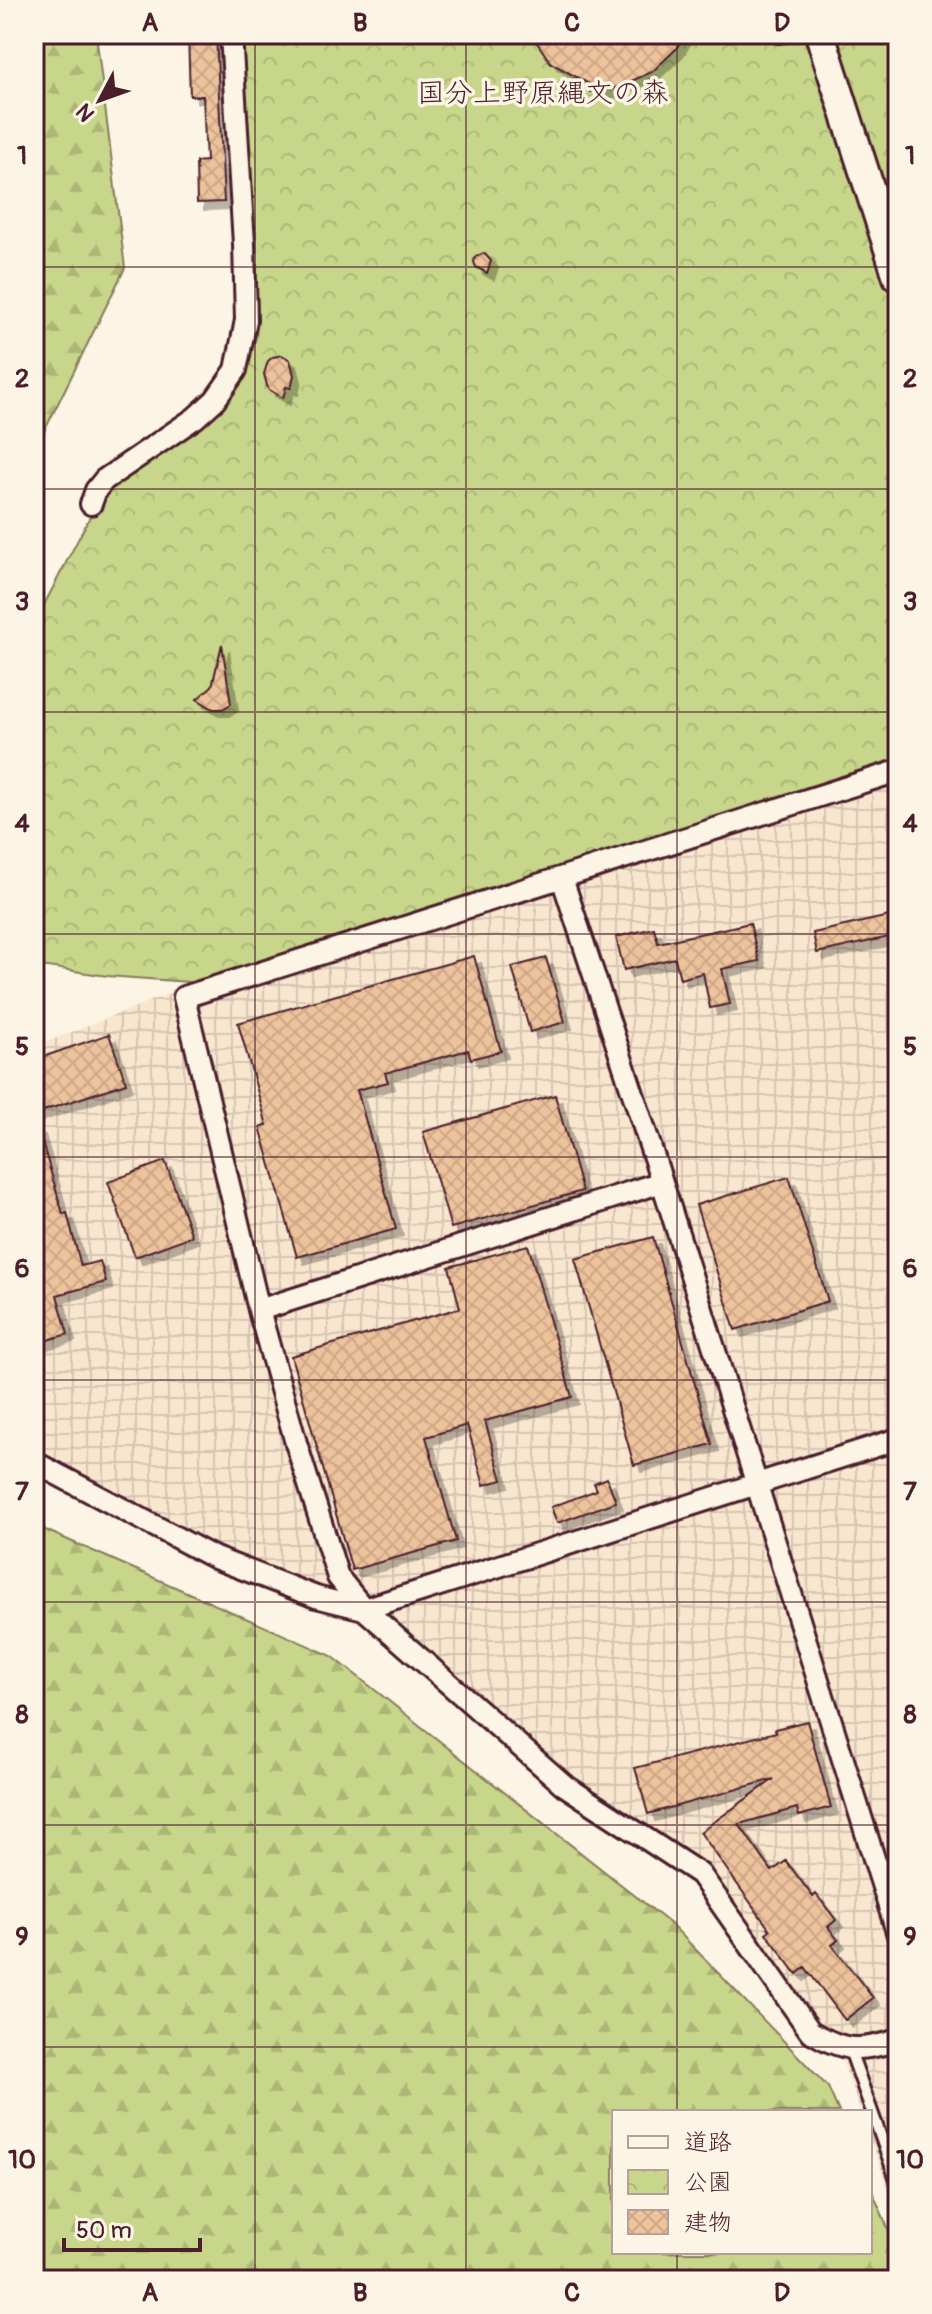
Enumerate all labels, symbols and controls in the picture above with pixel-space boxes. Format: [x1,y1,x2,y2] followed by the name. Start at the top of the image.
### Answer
[142,7,159,39] text: A
[353,7,367,39] text: B
[564,7,580,39] text: C
[774,7,790,39] text: D
[60,60,140,140] north arrow
[417,76,669,111] district label: 国分上野原縄文の森
[70,98,101,127] text: N
[17,140,27,172] text: 1
[905,140,915,172] text: 1
[15,363,29,395] text: 2
[903,363,917,395] text: 2
[15,586,29,618] text: 3
[903,586,917,618] text: 3
[14,808,30,840] text: 4
[902,808,918,840] text: 4
[15,1031,29,1063] text: 5
[903,1031,917,1063] text: 5
[14,1253,30,1285] text: 6
[902,1253,918,1285] text: 6
[15,1476,29,1508] text: 7
[903,1476,917,1508] text: 7
[15,1699,29,1731] text: 8
[903,1699,917,1731] text: 8
[15,1921,29,1953] text: 9
[903,1921,917,1953] text: 9
[612,2110,872,2254] legend
[684,2128,732,2157] text: 道路
[8,2144,36,2176] text: 10
[896,2144,924,2176] text: 10
[684,2168,732,2197] text: 公園
[64,2202,200,2252] scale bar
[684,2208,732,2237] text: 建物
[76,2216,132,2245] text: 50 m
[142,2277,159,2309] text: A
[353,2277,367,2309] text: B
[564,2277,580,2309] text: C
[774,2277,790,2309] text: D

